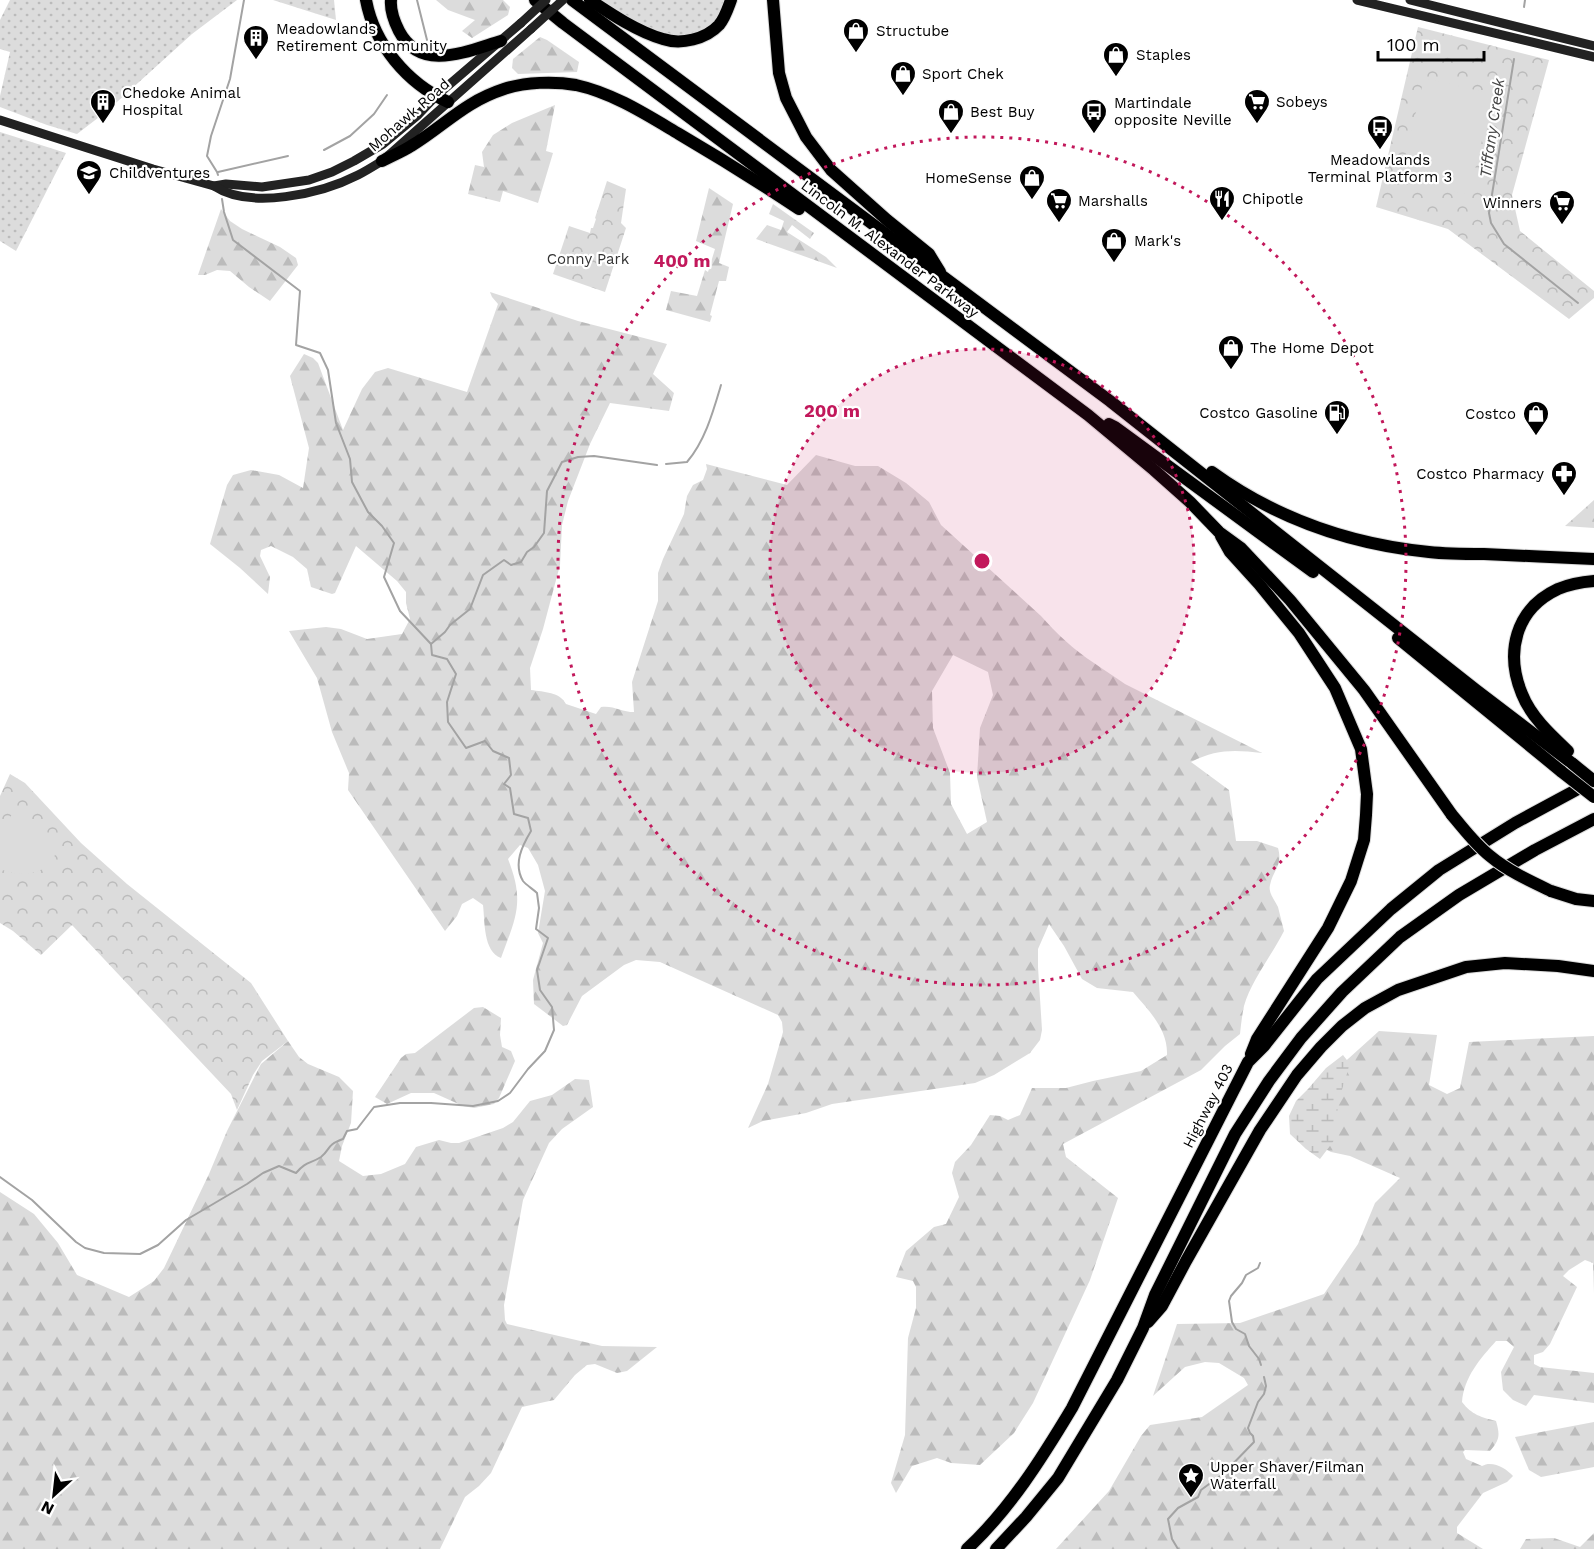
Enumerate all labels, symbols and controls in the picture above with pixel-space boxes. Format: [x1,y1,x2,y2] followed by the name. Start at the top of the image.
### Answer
[841,16,871,54] shop icon: Structube
[276,20,447,55] place label: Meadowlands Retirement Community
[876,22,949,40] place label: Structube
[241,23,271,61] building icon: Meadowlands Retirement Community
[1378,24,1484,62] scale bar
[1387,34,1440,55] text: 100 m
[1101,40,1131,78] shop icon: Staples
[1136,46,1191,64] place label: Staples
[888,59,918,97] shop icon: Sport Chek
[922,65,1004,83] place label: Sport Chek
[365,75,453,155] street label: Mohawk Road
[1476,76,1509,179] water label: Tiffany Creek
[122,84,241,119] place label: Chedoke Animal Hospital
[88,87,118,125] building icon: Chedoke Animal Hospital
[1242,87,1272,125] supermarket icon: Sobeys
[1276,93,1328,111] place label: Sobeys
[1114,94,1232,129] place label: Martindale opposite Neville
[936,97,966,135] shop icon: Best Buy
[1079,97,1109,135] bus stop icon: Martindale opposite Neville
[970,103,1035,121] place label: Best Buy
[1365,113,1395,151] bus stop icon: Meadowlands Terminal Platform 3
[1308,151,1452,186] place label: Meadowlands Terminal Platform 3
[74,158,104,196] school or university icon: Childventures
[1017,163,1047,201] shop icon: HomeSense
[109,164,210,182] place label: Childventures
[925,169,1012,187] place label: HomeSense
[798,176,983,322] street label: Lincoln M. Alexander Parkway
[1207,184,1237,222] restaurant icon: Chipotle
[1044,186,1074,224] supermarket icon: Marshalls
[1547,188,1577,226] supermarket icon: Winners
[1242,190,1303,208] place label: Chipotle
[1078,192,1148,210] place label: Marshalls
[1483,194,1542,212] place label: Winners
[1099,226,1129,264] shop icon: Mark's
[1134,232,1181,250] place label: Mark's
[547,250,630,268] park label: Conny Park
[654,250,710,271] text: 400 m
[1216,333,1246,371] shop icon: The Home Depot
[1250,339,1375,357] place label: The Home Depot
[1322,398,1352,436] fuel station icon: Costco Gasoline
[1521,399,1551,437] shop icon: Costco
[804,400,860,421] text: 200 m
[1199,404,1318,422] place label: Costco Gasoline
[1465,405,1516,423] place label: Costco
[1549,459,1579,497] pharmacy icon: Costco Pharmacy
[1416,465,1544,483] place label: Costco Pharmacy
[972,551,992,571] centre of rings
[1179,1061,1237,1151] street label: Highway 403
[1210,1458,1364,1493] place label: Upper Shaver/Filman Waterfall
[1176,1461,1206,1499] place icon: Upper Shaver/Filman Waterfall
[24,1465,84,1525] north arrow
[38,1497,57,1519] text: N

